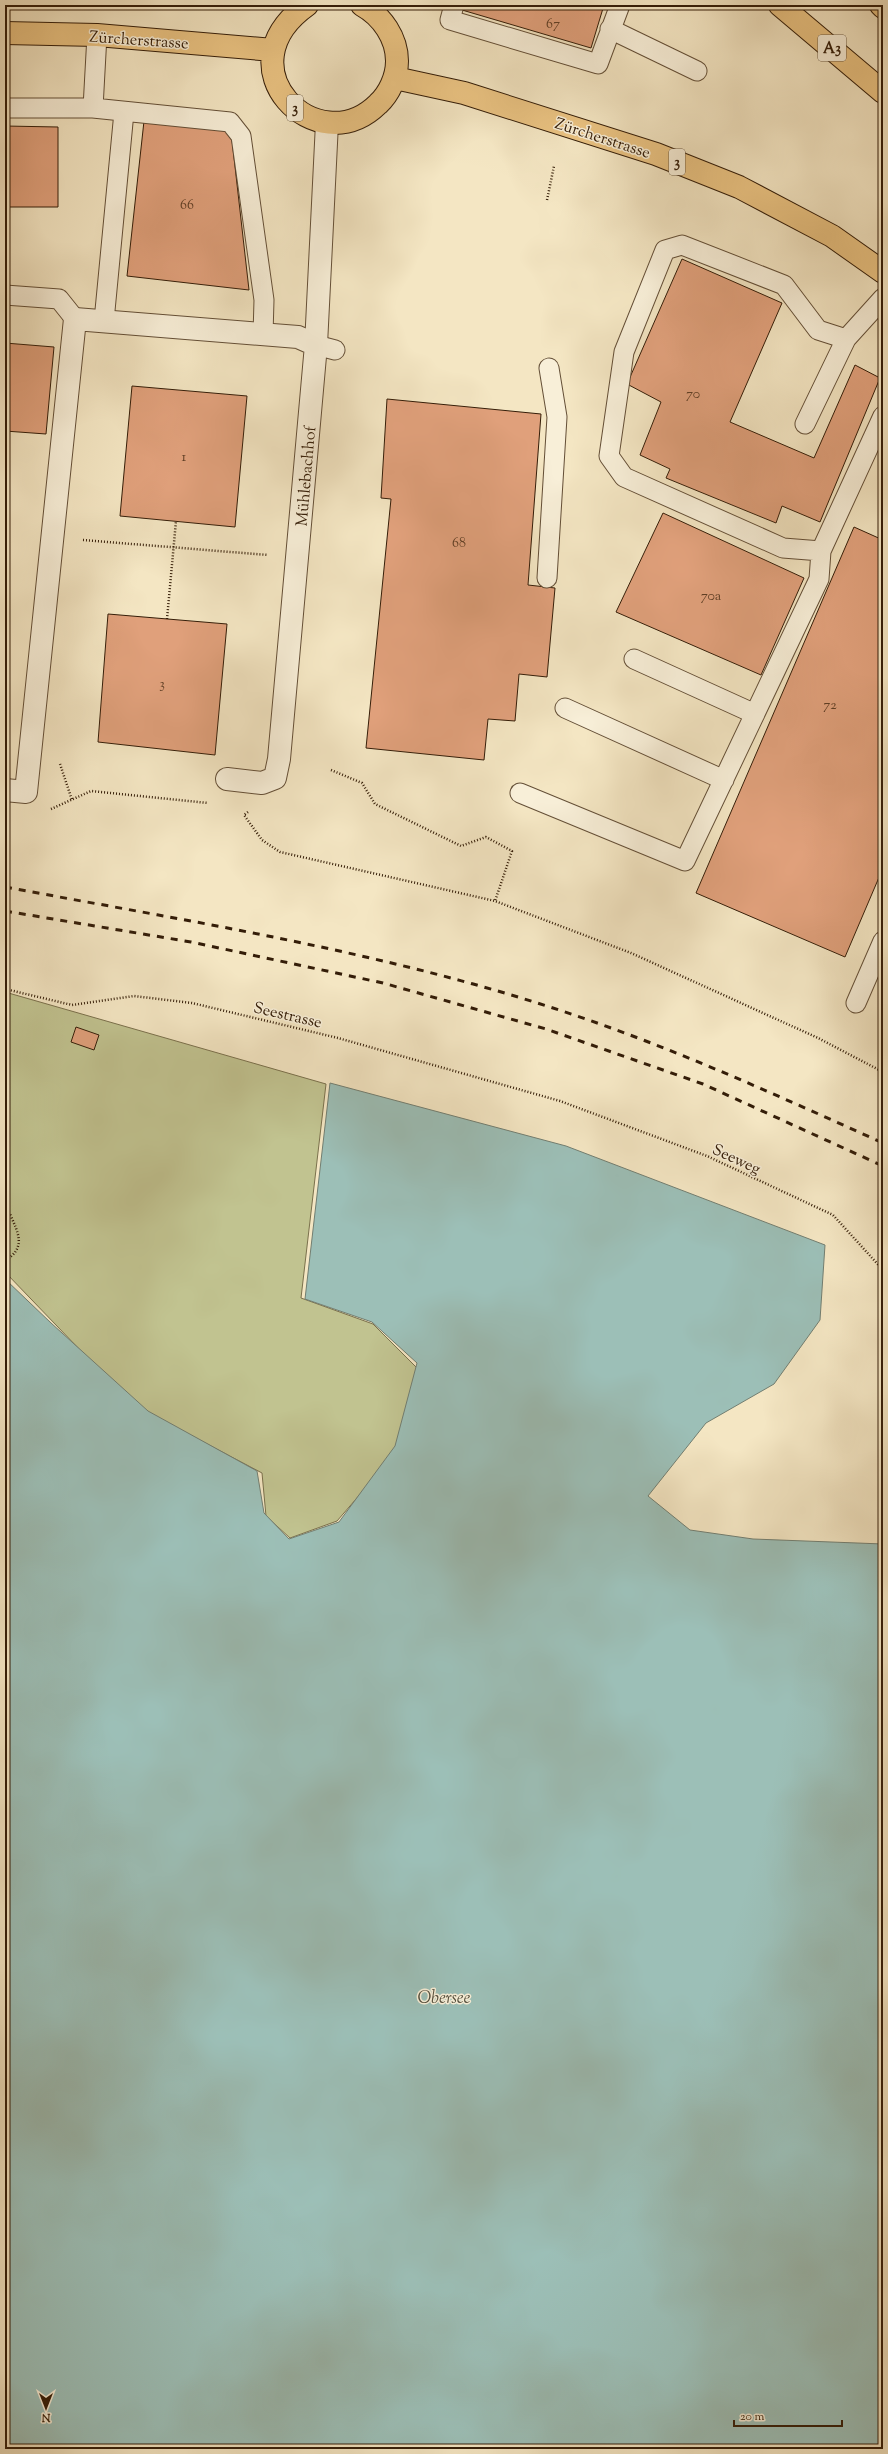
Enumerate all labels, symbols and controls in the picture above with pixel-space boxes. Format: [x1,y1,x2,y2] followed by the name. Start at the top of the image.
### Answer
[546,15,560,35] house number: 67
[89,27,189,56] street label: Zürcherstrasse
[818,35,846,61] road number: A3
[287,95,303,121] road number: 3
[551,113,653,166] street label: Zürcherstrasse
[669,149,685,175] road number: 3
[180,196,194,216] house number: 66
[686,385,700,405] house number: 70
[292,424,323,527] street label: Mühlebachhof
[182,448,187,468] house number: 1
[452,534,466,554] house number: 68
[701,587,722,607] house number: 70a
[159,675,165,695] house number: 3
[823,696,837,716] house number: 72
[251,997,324,1035] street label: Seestrasse
[708,1139,764,1182] street label: Seeweg
[418,1987,471,2011] water label: Obersee
[26,2388,66,2428] north arrow
[734,2402,842,2428] scale bar
[740,2408,765,2426] text: 20 m
[41,2409,51,2425] text: N

